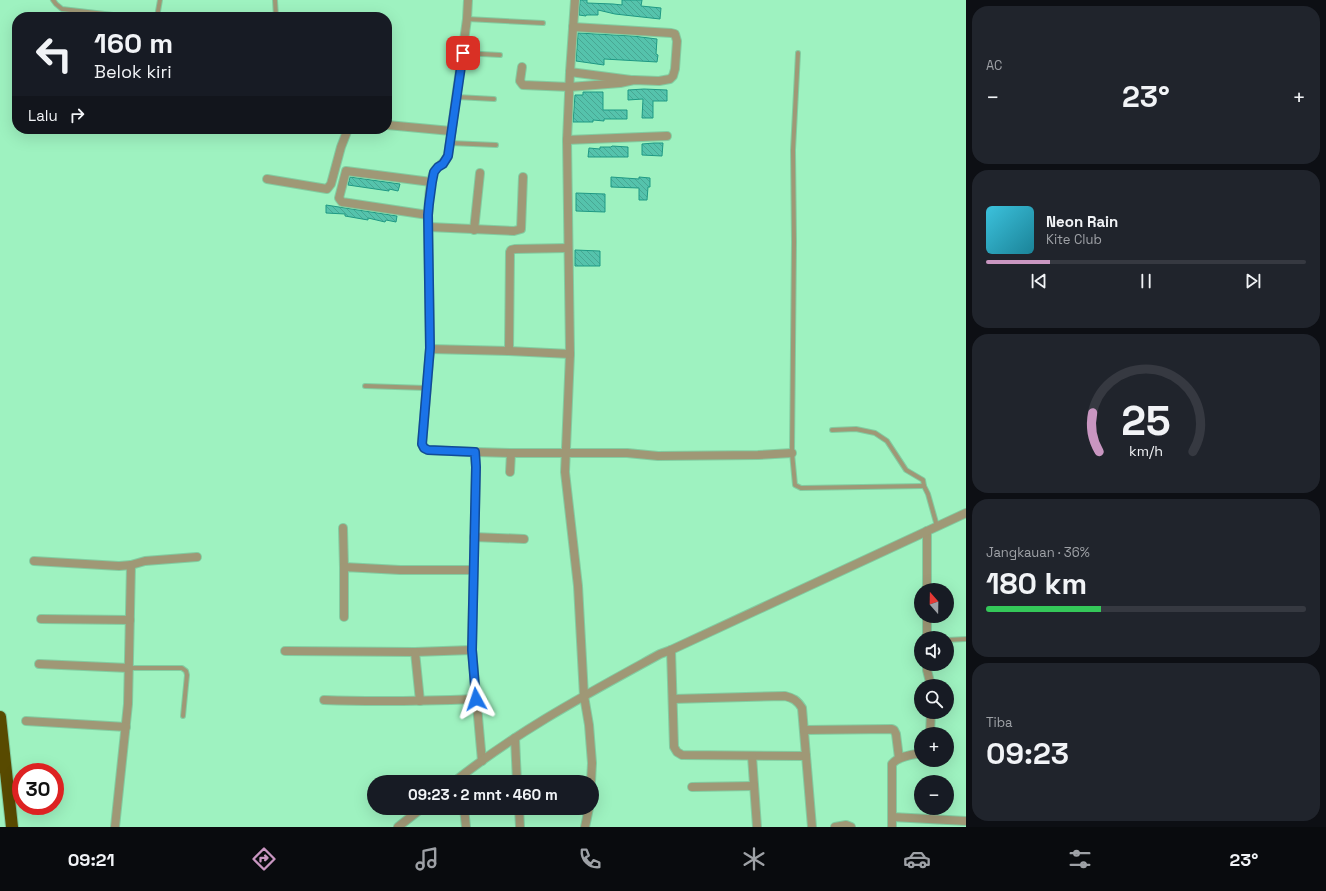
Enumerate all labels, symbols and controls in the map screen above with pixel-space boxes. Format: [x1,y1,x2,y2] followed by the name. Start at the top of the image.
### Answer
[94,25,173,61] text: 160 m
[28,28,80,80] icon: left
[446,36,480,70] pin
[452,42,474,64] icon: arrive
[986,57,1002,74] text: AC
[94,60,172,83] text: Belok kiri
[1122,77,1170,116] text: 23°
[986,83,1000,111] text: −
[1292,83,1306,111] text: +
[66,104,88,126] icon: right
[28,106,58,125] text: Lalu
[1046,212,1118,231] text: Neon Rain
[1046,231,1102,248] text: Kite Club
[1028,270,1050,292] icon: previous
[1135,270,1157,292] icon: pause
[1242,270,1264,292] icon: next
[1121,393,1171,446] text: 25
[1129,441,1163,459] text: km/h
[986,544,1090,561] text: Jangkauan · 36%
[986,564,1087,603] text: 180 km
[914,583,954,623] north arrow
[914,583,954,815] map controls
[914,631,954,671] button: sound
[455,678,497,720] position arrow
[914,679,954,719] button: search
[986,714,1013,731] text: Tiba
[914,727,954,767] button: +
[986,734,1069,773] text: 09:23
[12,763,64,815] speed limit sign: 30
[914,775,954,815] button: −
[408,785,558,804] text: 09:23 · 2 mnt · 460 m
[250,845,278,873] icon: directions
[413,845,441,873] icon: music
[576,845,604,873] icon: phone
[740,845,768,873] icon: climate
[903,845,931,873] icon: car
[1066,845,1094,873] icon: filters
[68,848,115,871] text: 09:21
[1230,848,1258,871] text: 23°

